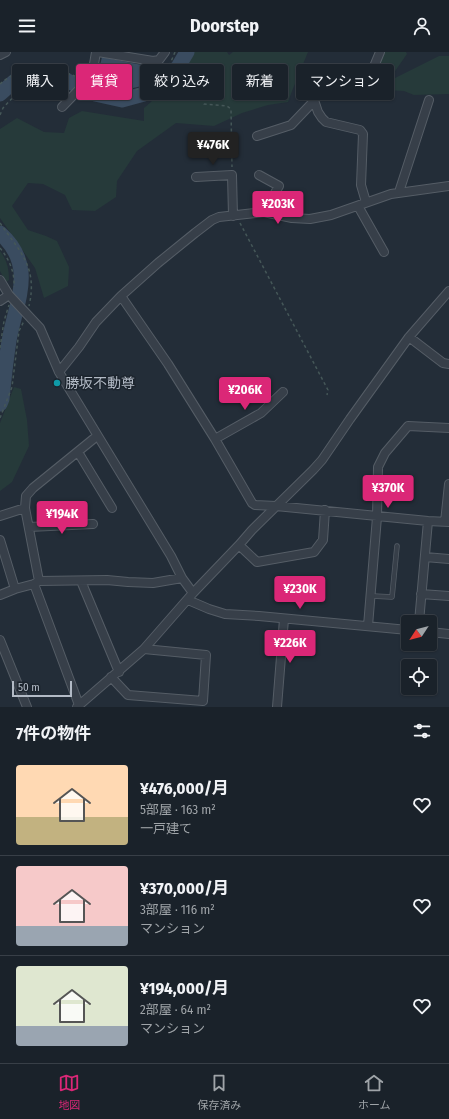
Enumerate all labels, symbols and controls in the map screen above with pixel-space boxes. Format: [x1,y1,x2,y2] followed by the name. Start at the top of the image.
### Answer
[16,15,38,37] icon: menu
[190,15,259,37] text: Doorstep
[411,15,433,37] icon: person
[12,64,68,100] chip: 購入
[76,64,132,100] chip: 賃貸
[140,64,224,100] chip: 絞り込み
[232,64,288,100] chip: 新着
[296,64,394,100] chip: マンション
[185,132,241,166] pin: ¥476K
[197,137,229,152] text: ¥476K
[250,191,306,225] pin: ¥203K
[261,196,295,211] text: ¥203K
[65,375,135,392] place label: 勝坂不動尊
[217,377,273,411] pin: ¥206K
[52,378,62,388] marker: 勝坂不動尊
[228,382,262,397] text: ¥206K
[360,475,416,509] pin: ¥370K
[372,480,404,495] text: ¥370K
[34,501,90,535] pin: ¥194K
[46,506,78,521] text: ¥194K
[272,576,328,610] pin: ¥230K
[283,581,317,596] text: ¥230K
[401,615,437,651] north arrow
[401,615,437,695] map controls
[262,630,318,664] pin: ¥226K
[274,635,306,650] text: ¥226K
[401,659,437,695] button: locate
[12,679,72,698] scale bar
[18,681,40,694] text: 50 m
[411,720,433,742] icon: filters
[16,723,91,744] text: 7件の物件
[140,778,229,799] text: ¥476,000/月
[48,781,96,829] icon: home
[411,794,433,816] icon: heart
[140,802,216,817] text: 5部屋 · 163 m²
[140,821,192,836] text: 一戸建て
[140,878,229,899] text: ¥370,000/月
[48,882,96,930] icon: home
[411,895,433,917] icon: heart
[140,902,215,917] text: 3部屋 · 116 m²
[140,921,205,936] text: マンション
[140,978,229,999] text: ¥194,000/月
[48,982,96,1030] icon: home
[411,995,433,1017] icon: heart
[140,1002,211,1017] text: 2部屋 · 64 m²
[140,1021,205,1036] text: マンション
[58,1072,80,1112] tab: 地図
[197,1072,241,1112] tab: 保存済み
[358,1072,391,1112] tab: ホーム

